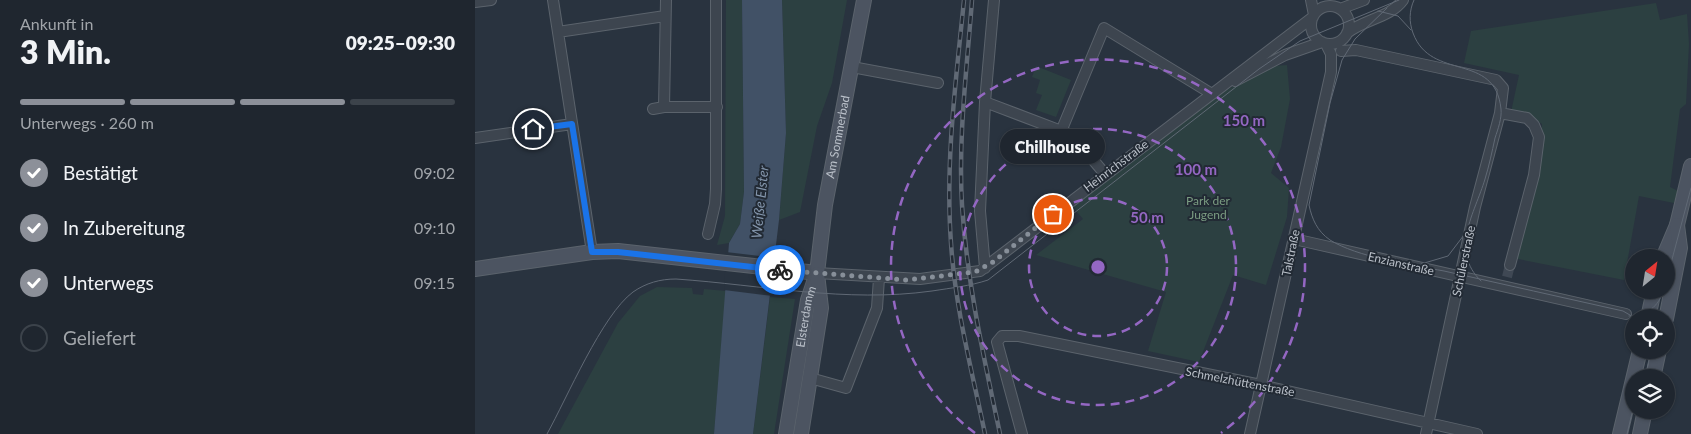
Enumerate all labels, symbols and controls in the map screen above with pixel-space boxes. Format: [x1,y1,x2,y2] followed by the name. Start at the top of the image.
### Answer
[20,14,93,33] text: Ankunft in
[346,31,455,54] text: 09:25–09:30
[20,32,111,71] text: 3 Min.
[822,94,853,180] street label: Am Sommerbad
[512,108,554,150] pin
[1223,111,1265,129] text: 150 m
[20,113,154,132] text: Unterwegs · 260 m
[519,115,547,143] icon: home
[1001,129,1105,164] callout: Chillhouse
[1080,136,1151,195] street label: Heinrichstraße
[1015,137,1090,156] text: Chillhouse
[20,159,48,187] icon: check
[1175,160,1217,178] text: 100 m
[63,161,138,184] text: Bestätigt
[414,163,455,182] text: 09:02
[747,164,772,239] water label: Weiße Elster
[1032,193,1074,235] pin
[1186,193,1231,222] park label: Park der Jugend
[1039,200,1067,228] icon: bag
[1130,208,1164,226] text: 50 m
[20,214,48,242] icon: check
[63,216,185,239] text: In Zubereitung
[414,218,455,237] text: 09:10
[1449,224,1478,298] street label: Schülerstraße
[1278,228,1303,278] street label: Talstraße
[755,245,805,295] courier
[1367,249,1436,278] street label: Enzianstraße
[1625,249,1675,299] north arrow
[1625,249,1675,419] map controls
[766,256,794,284] icon: bike
[1089,258,1107,276] centre of rings
[20,269,48,297] icon: check
[63,271,154,294] text: Unterwegs
[414,273,455,292] text: 09:15
[792,284,819,348] street label: Elsterdamm
[1625,309,1675,359] button: locate
[63,326,136,349] text: Geliefert
[1184,364,1296,399] street label: Schmelzhüttenstraße
[1625,369,1675,419] button: layers

